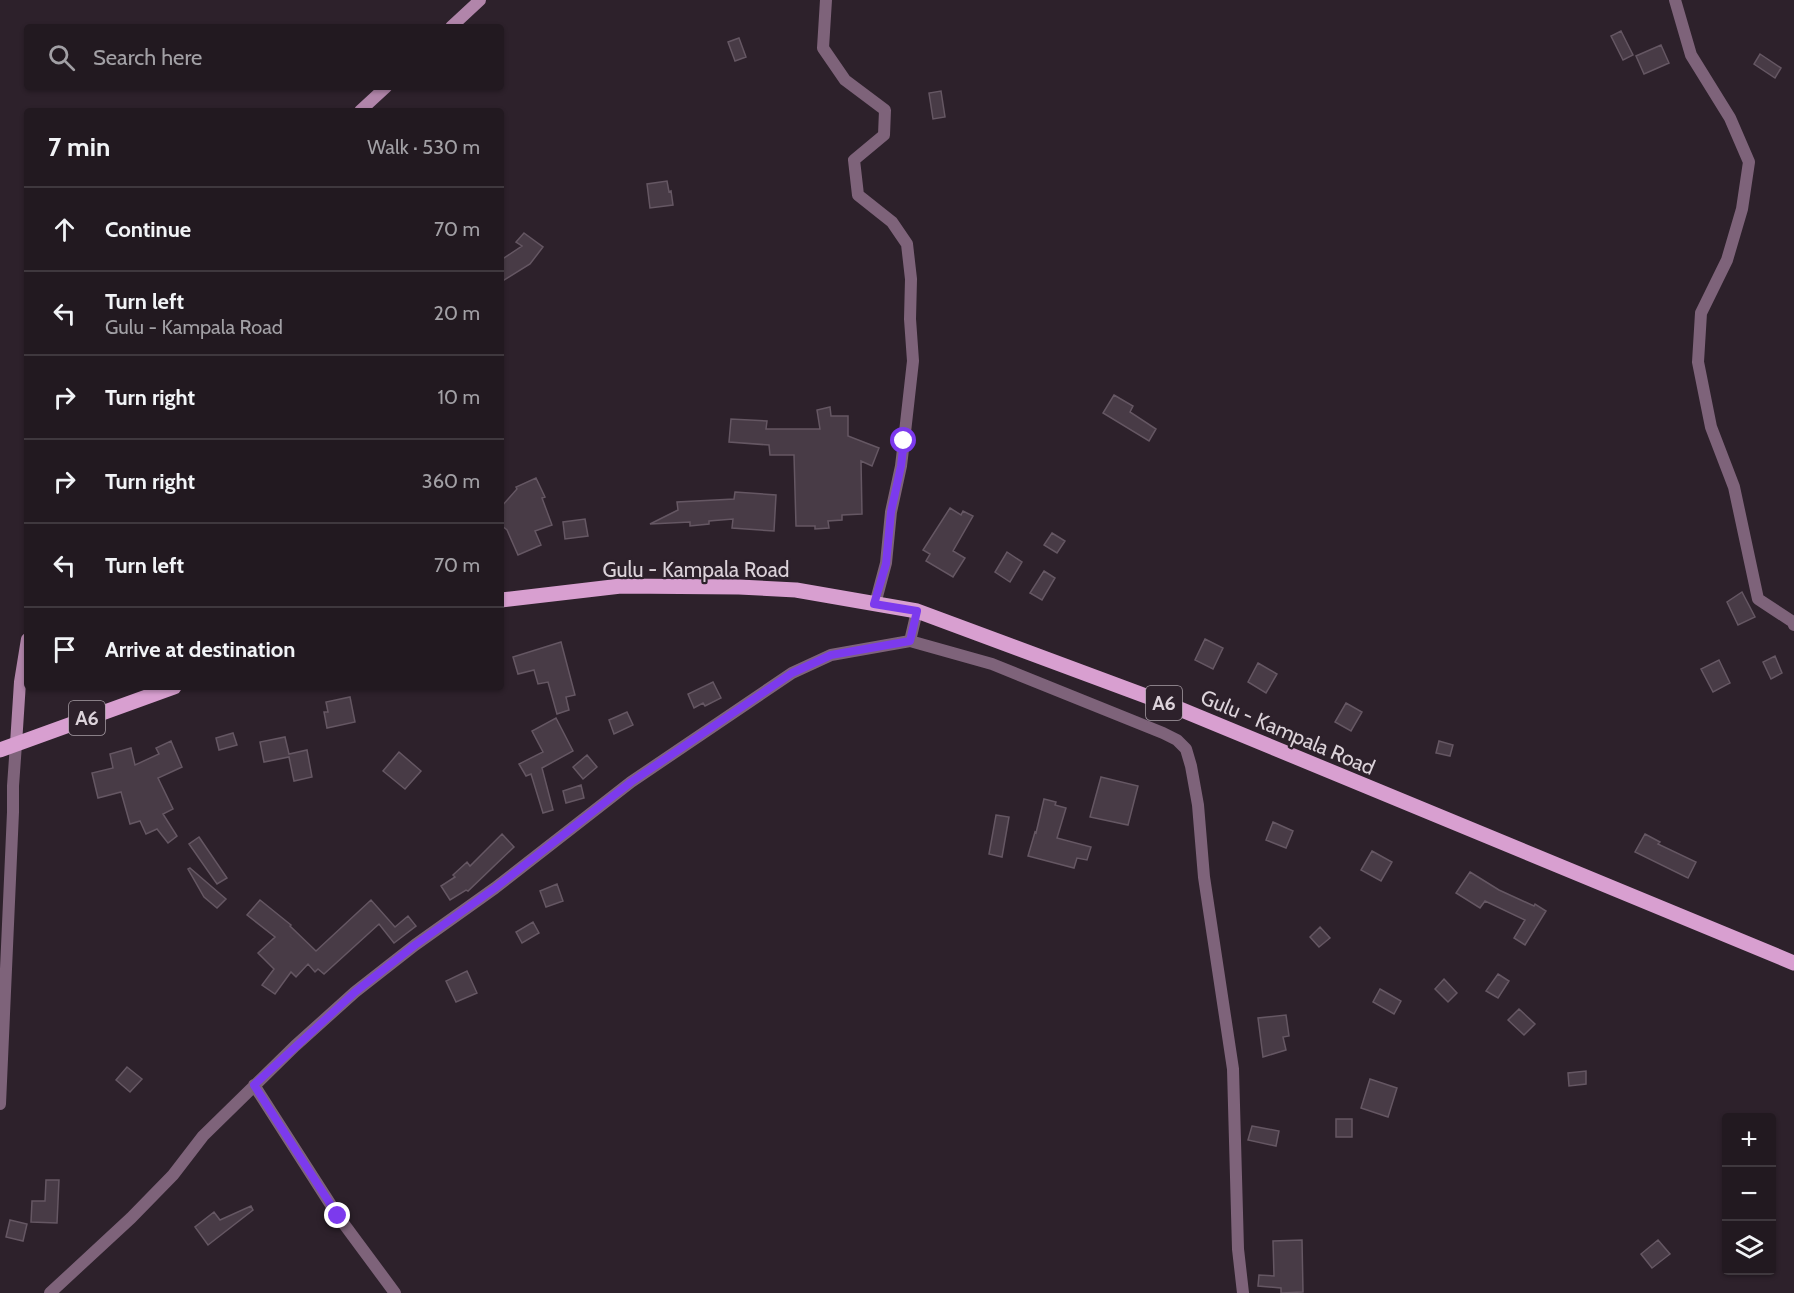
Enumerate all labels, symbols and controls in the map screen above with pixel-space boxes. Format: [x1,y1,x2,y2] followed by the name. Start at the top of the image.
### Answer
[24,24,504,90] search box
[45,41,78,74] icon: search
[93,44,202,71] text: Search here
[48,131,110,163] text: 7 min
[367,135,480,159] text: Walk · 530 m
[48,213,81,246] icon: ahead
[105,216,191,243] text: Continue
[434,217,480,241] text: 70 m
[105,288,184,315] text: Turn left
[48,297,81,330] icon: left
[434,301,480,325] text: 20 m
[105,315,283,339] text: Gulu - Kampala Road
[48,381,81,414] icon: right
[105,384,195,411] text: Turn right
[437,385,480,409] text: 10 m
[890,427,916,453] route start
[48,465,81,498] icon: right
[105,468,195,495] text: Turn right
[422,469,480,493] text: 360 m
[48,549,81,582] icon: left
[105,552,184,579] text: Turn left
[434,553,480,577] text: 70 m
[603,557,789,582] street label: Gulu - Kampala Road
[48,633,81,666] icon: arrive
[105,636,295,663] text: Arrive at destination
[1197,684,1379,780] street label: Gulu - Kampala Road
[1146,686,1182,720] road number: A6
[69,701,105,735] road number: A6
[1722,1113,1776,1275] map controls
[1722,1113,1776,1167] button: +
[1722,1167,1776,1221] button: −
[324,1202,350,1228] route end
[1722,1221,1776,1275] button: layers

